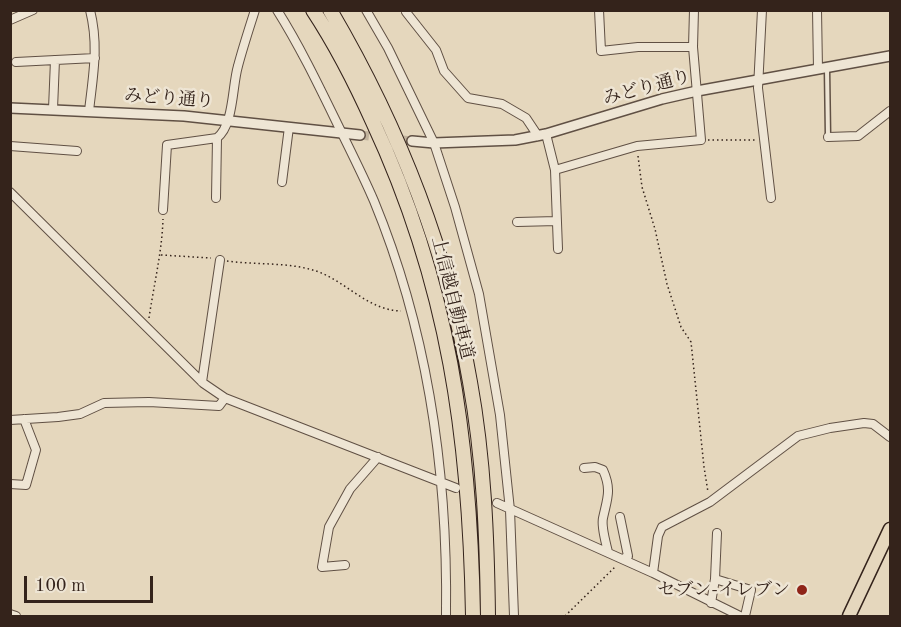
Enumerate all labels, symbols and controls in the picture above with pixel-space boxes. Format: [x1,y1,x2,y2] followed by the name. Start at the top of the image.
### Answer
[601,66,693,110] street label: みどり通り
[123,85,215,113] street label: みどり通り
[426,234,478,362] street label: 上信越自動車道
[27,564,156,602] scale bar
[35,577,86,595] text: 100 m
[657,579,790,601] place label: セブン-イレブン
[795,583,809,597] marker: セブン-イレブン

